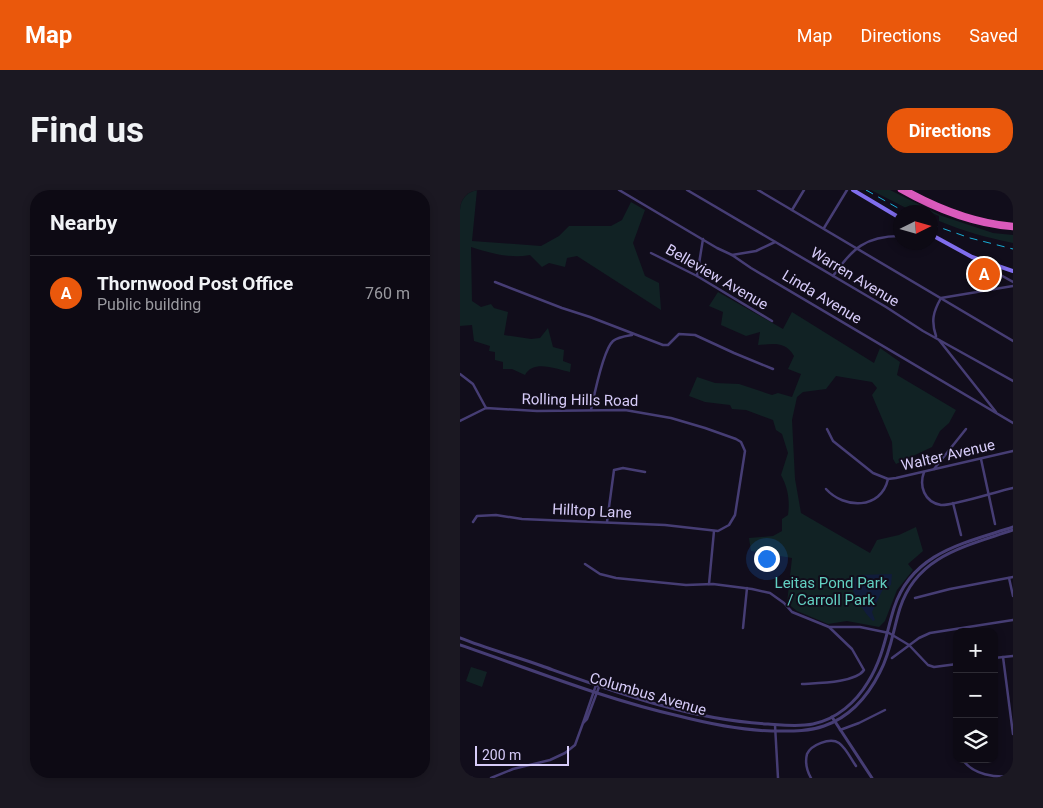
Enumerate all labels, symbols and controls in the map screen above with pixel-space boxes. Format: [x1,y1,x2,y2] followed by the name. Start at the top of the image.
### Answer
[25,21,72,49] text: Map
[797,25,832,46] text: Map
[860,25,941,46] text: Directions
[969,25,1018,46] text: Saved
[887,108,1013,153] button: Directions
[30,110,144,151] text: Find us
[893,205,938,250] north arrow
[50,211,117,235] text: Nearby
[663,240,771,314] street label: Belleview Avenue
[807,243,903,311] street label: Warren Avenue
[968,255,1000,293] pin: A
[779,266,865,328] street label: Linda Avenue
[97,272,293,295] text: Thornwood Post Office
[61,284,71,303] text: A
[365,284,410,303] text: 760 m
[97,295,201,314] text: Public building
[522,390,638,410] street label: Rolling Hills Road
[899,435,997,475] street label: Walter Avenue
[552,500,632,522] street label: Hilltop Lane
[754,546,780,572] your location
[775,574,888,609] park label: Leitas Pond Park / Carroll Park
[953,628,998,763] map controls
[953,628,998,673] button: +
[588,669,708,719] street label: Columbus Avenue
[953,673,998,718] button: −
[953,718,998,763] button: layers
[475,743,569,766] scale bar
[482,747,521,763] text: 200 m

